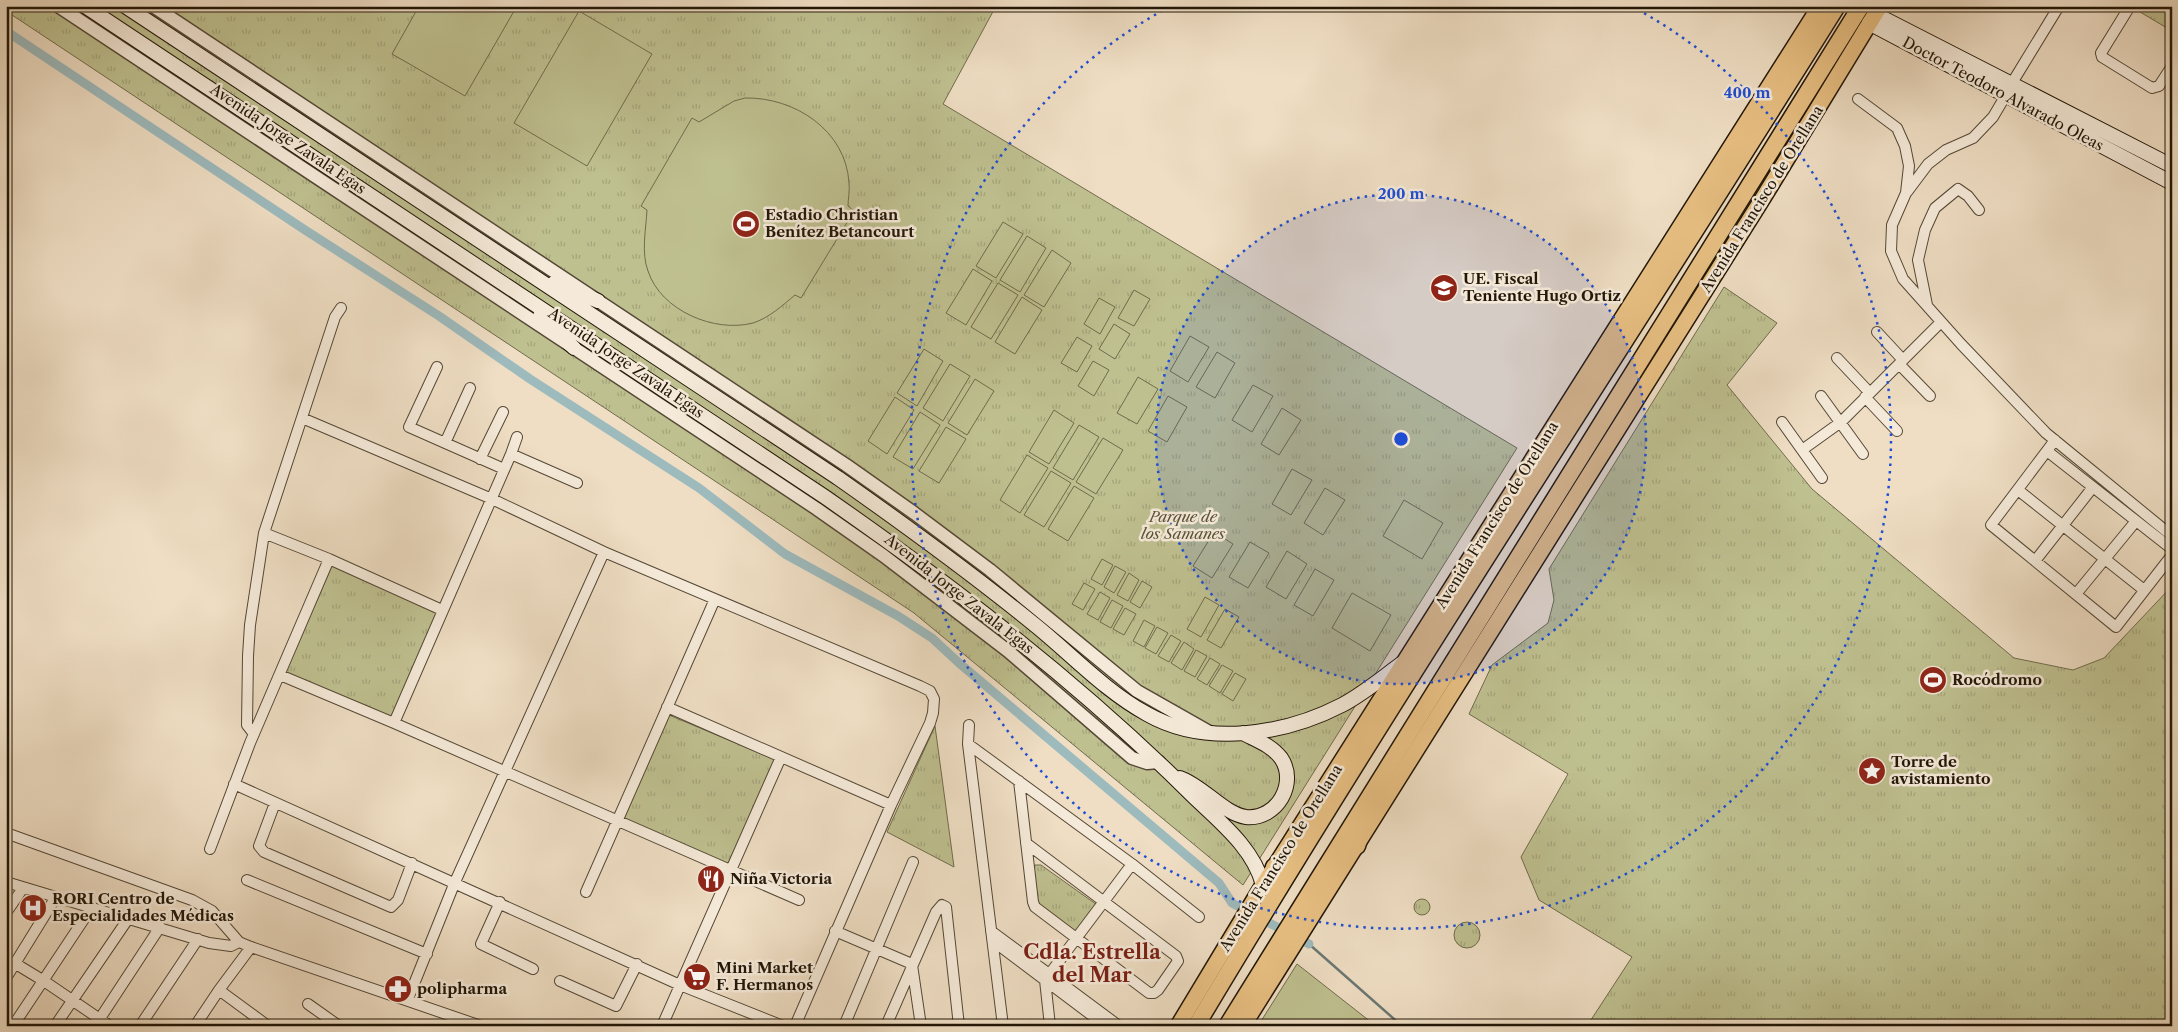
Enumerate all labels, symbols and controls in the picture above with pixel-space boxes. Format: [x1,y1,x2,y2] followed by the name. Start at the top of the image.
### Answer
[1899,32,2107,155] street label: Doctor Teodoro Alvarado Oleas
[206,79,370,198] street label: Avenida Jorge Zavala Egas
[1724,83,1770,102] text: 400 m
[1695,102,1827,297] street label: Avenida Francisco de Orellana
[1378,184,1424,203] text: 200 m
[765,205,914,241] place label: Estadio Christian Benítez Betancourt
[731,209,761,239] sports icon: Estadio Christian Benítez Betancourt
[1463,269,1621,305] place label: UE. Fiscal Teniente Hugo Ortiz
[1429,273,1459,303] school or university icon: UE. Fiscal Teniente Hugo Ortiz
[544,303,708,422] street label: Avenida Jorge Zavala Egas
[1430,418,1562,613] street label: Avenida Francisco de Orellana
[1392,430,1410,448] centre of rings
[1141,507,1225,543] park label: Parque de los Samanes
[880,529,1038,658] street label: Avenida Jorge Zavala Egas
[1918,665,1948,695] sports icon: Rocódromo
[1952,670,2042,689] place label: Rocódromo
[1891,752,1991,788] place label: Torre de avistamiento
[1857,756,1887,786] place icon: Torre de avistamiento
[1214,761,1346,956] street label: Avenida Francisco de Orellana
[696,864,726,894] restaurant icon: Niña Victoria
[730,869,833,888] place label: Niña Victoria
[52,889,234,925] place label: RORI Centro de Especialidades Médicas
[18,893,48,923] hospital icon: RORI Centro de Especialidades Médicas
[1023,940,1161,987] district label: Cdla. Estrella del Mar
[716,958,813,994] place label: Mini Market F. Hermanos
[682,962,712,992] supermarket icon: Mini Market F. Hermanos
[383,974,413,1004] pharmacy icon: polipharma
[417,979,508,998] place label: polipharma

